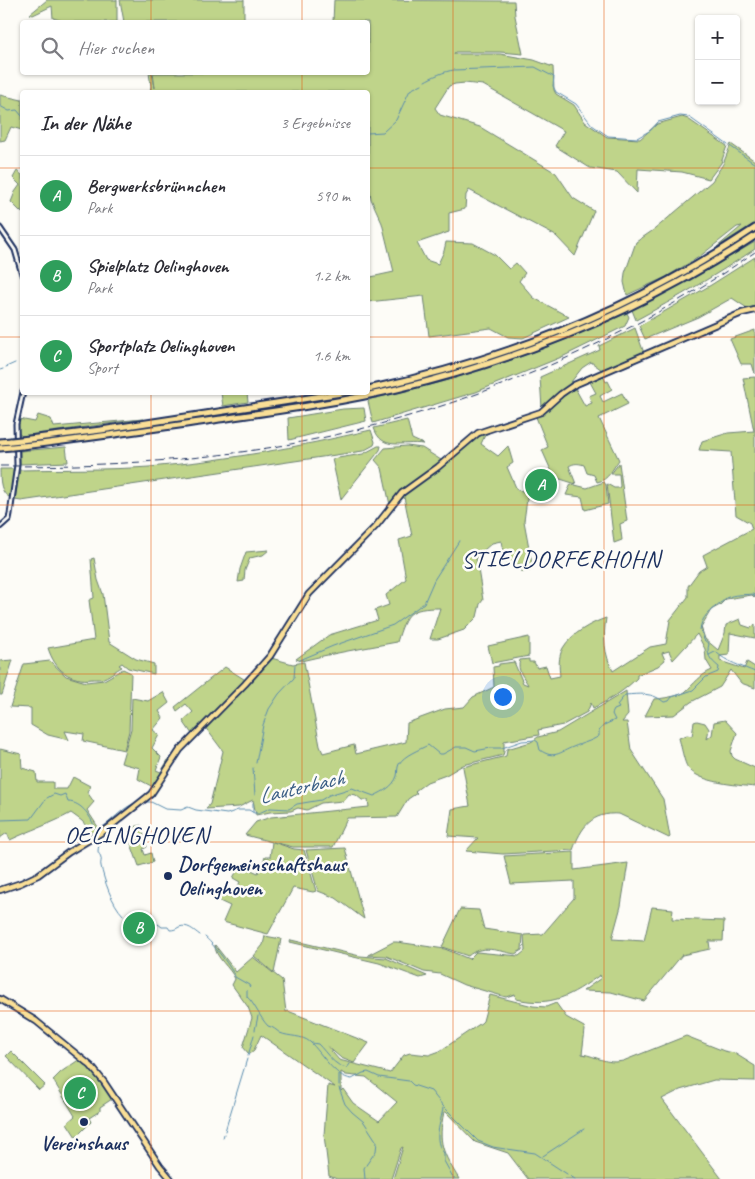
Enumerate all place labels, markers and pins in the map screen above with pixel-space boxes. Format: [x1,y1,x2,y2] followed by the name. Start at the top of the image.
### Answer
[525,466,557,504] pin: A
[178,851,349,901] place label: Dorfgemeinschaftshaus Oelinghoven
[162,870,174,882] marker: Dorfgemeinschaftshaus Oelinghoven
[123,909,155,947] pin: B
[64,1074,96,1112] pin: C
[78,1116,90,1128] marker: Vereinshaus
[41,1130,130,1156] place label: Vereinshaus

